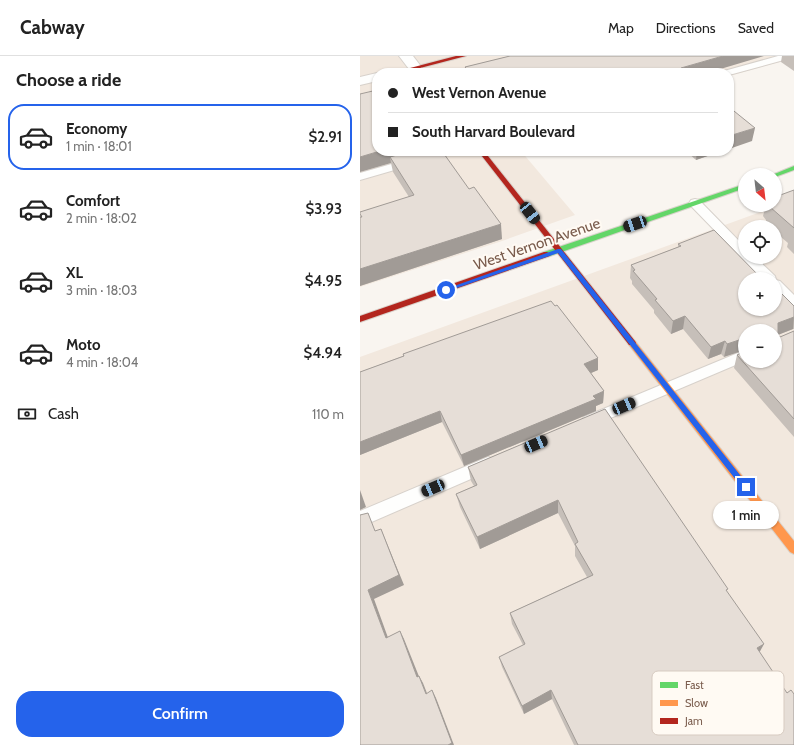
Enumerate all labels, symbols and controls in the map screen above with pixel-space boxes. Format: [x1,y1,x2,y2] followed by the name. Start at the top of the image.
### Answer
[20,16,85,39] text: Cabway
[608,19,634,37] text: Map
[656,19,716,37] text: Directions
[738,19,774,37] text: Saved
[16,69,121,91] text: Choose a ride
[412,84,546,102] text: West Vernon Avenue
[18,119,54,155] icon: car
[66,120,127,138] text: Economy
[412,123,575,141] text: South Harvard Boulevard
[308,128,342,146] text: $2.91
[66,138,132,154] text: 1 min · 18:01
[738,168,782,212] north arrow
[738,168,782,368] map controls
[18,191,54,227] icon: car
[66,192,120,210] text: Comfort
[306,200,342,218] text: $3.93
[518,200,542,226] car
[66,210,137,226] text: 2 min · 18:02
[471,214,603,274] street label: West Vernon Avenue
[622,214,648,234] car
[738,220,782,264] button: locate
[18,263,54,299] icon: car
[66,264,83,282] text: XL
[305,272,342,290] text: $4.95
[738,272,782,316] button: +
[437,281,455,299] route start
[66,282,137,298] text: 3 min · 18:03
[738,324,782,368] button: −
[18,335,54,371] icon: car
[66,336,100,354] text: Moto
[304,344,342,362] text: $4.94
[66,354,138,370] text: 4 min · 18:04
[611,396,637,416] car
[16,403,38,425] icon: cash
[48,405,79,423] text: Cash
[312,406,344,422] text: 110 m
[523,434,549,454] car
[420,478,446,498] car
[737,478,755,496] route end
[713,501,779,529] callout: 1 min
[731,507,761,523] text: 1 min
[652,671,784,735] legend
[685,678,704,692] text: Fast
[16,691,344,737] button: Confirm
[685,696,708,710] text: Slow
[684,714,703,728] text: Jam

